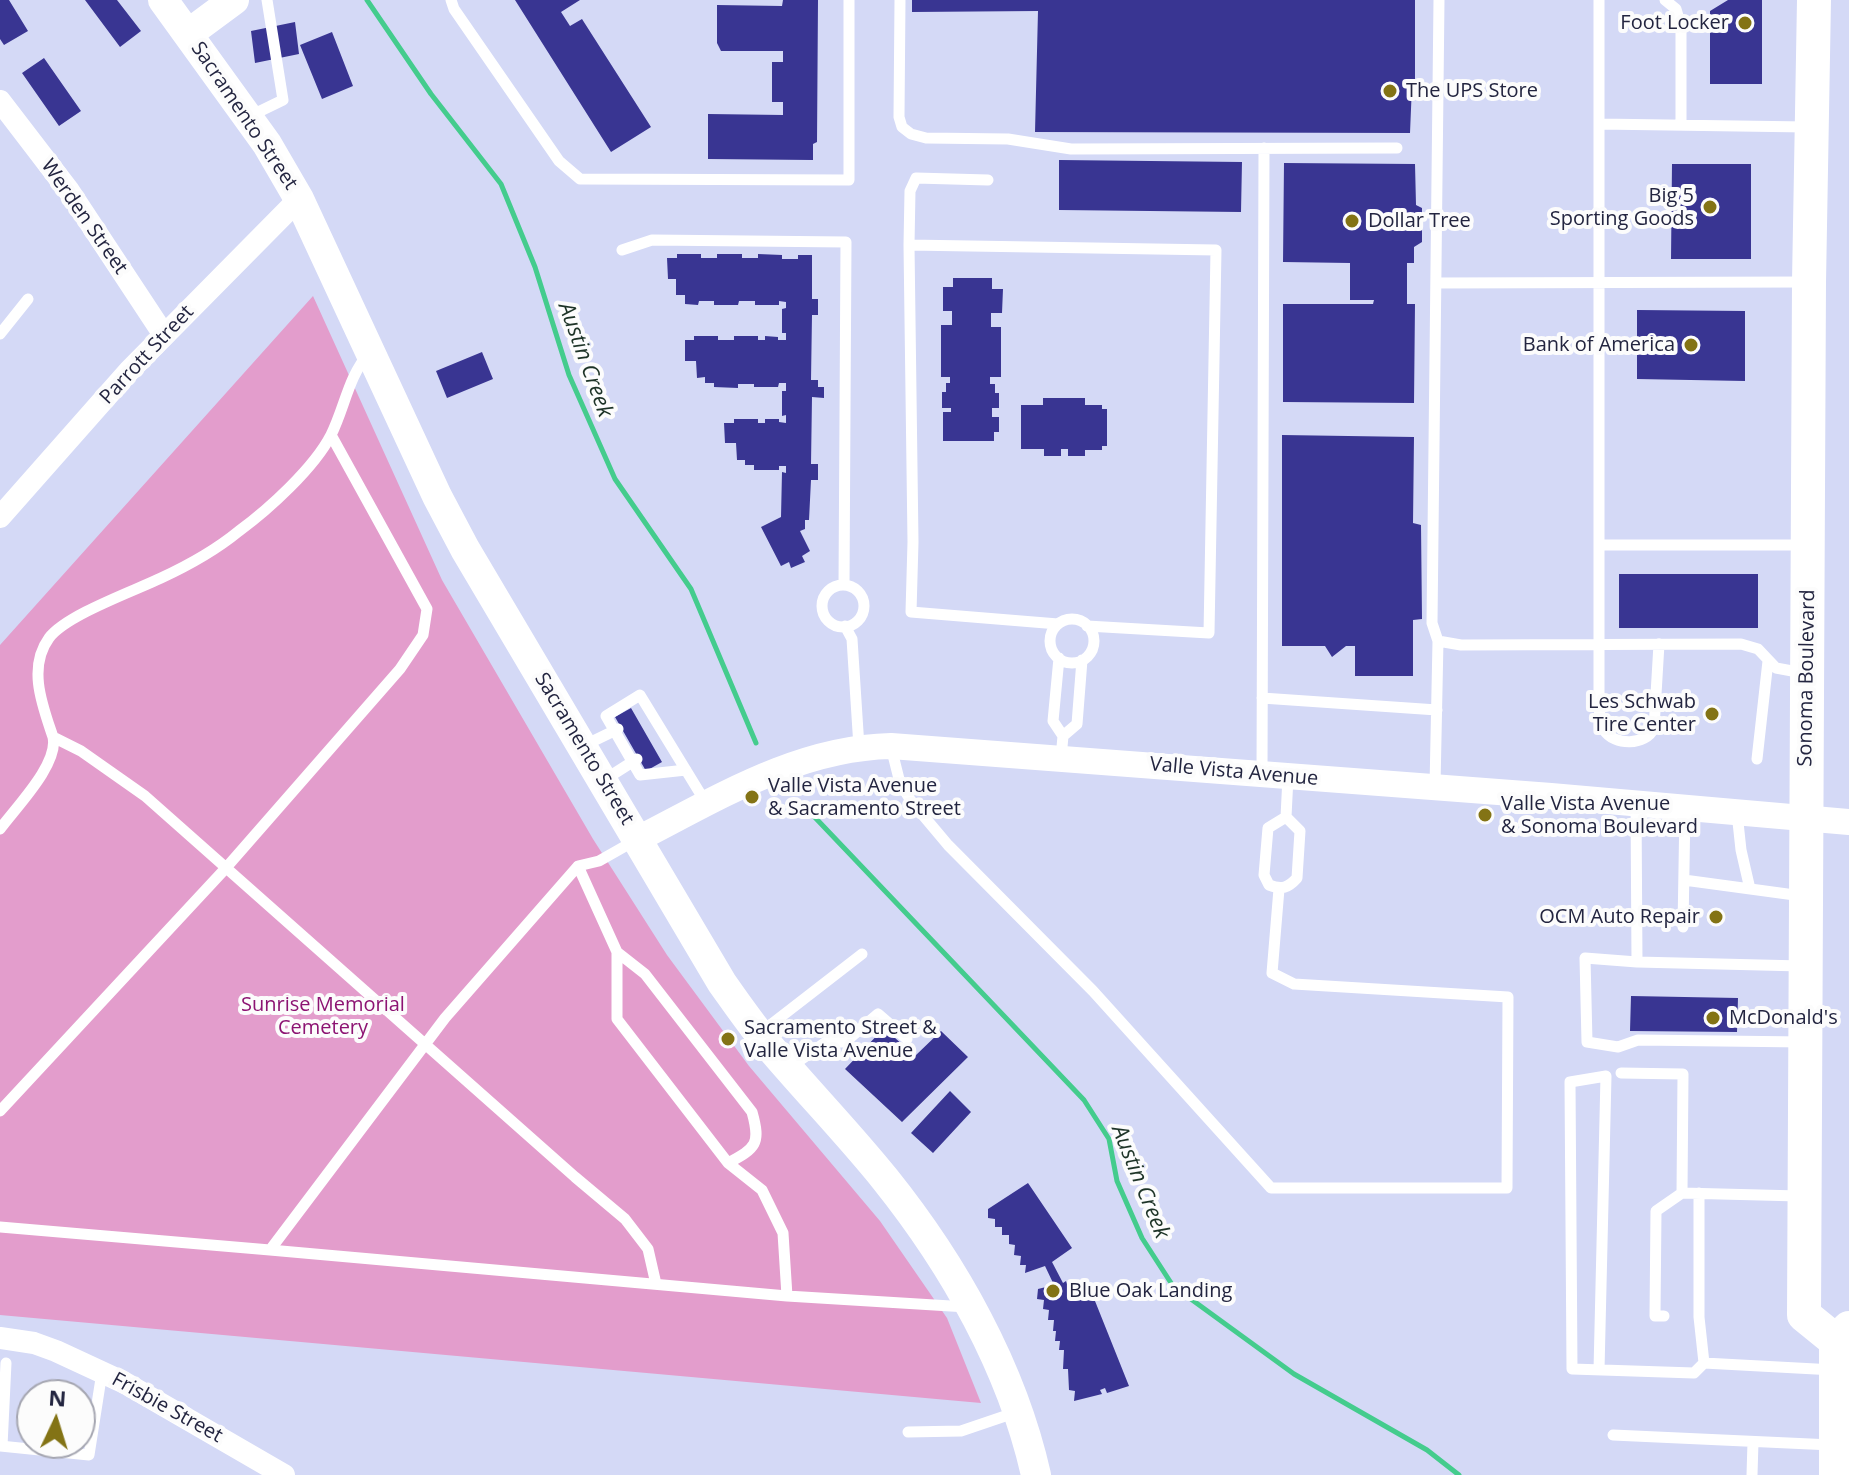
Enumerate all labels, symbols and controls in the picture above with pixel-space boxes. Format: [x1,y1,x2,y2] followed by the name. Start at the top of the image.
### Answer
[1620,11,1729,35] place label: Foot Locker
[1736,14,1754,32] marker: Foot Locker
[186,38,302,194] street label: Sacramento Street
[1406,79,1538,103] place label: The UPS Store
[1381,82,1399,100] marker: The UPS Store
[36,155,132,279] street label: Werden Street
[1550,184,1694,231] place label: Big 5 Sporting Goods
[1701,198,1719,216] marker: Big 5 Sporting Goods
[1368,209,1471,233] place label: Dollar Tree
[1343,212,1361,230] marker: Dollar Tree
[552,299,618,421] water label: Austin Creek
[95,300,199,410] street label: Parrott Street
[1523,333,1675,357] place label: Bank of America
[1682,336,1700,354] marker: Bank of America
[1793,589,1821,767] street label: Sonoma Boulevard
[529,669,639,829] street label: Sacramento Street
[1588,690,1696,737] place label: Les Schwab Tire Center
[1703,705,1721,723] marker: Les Schwab Tire Center
[1149,753,1319,791] street label: Valle Vista Avenue
[768,774,961,821] place label: Valle Vista Avenue & Sacramento Street
[743,788,761,806] marker: Valle Vista Avenue & Sacramento Street
[1501,792,1698,839] place label: Valle Vista Avenue & Sonoma Boulevard
[1476,806,1494,824] marker: Valle Vista Avenue & Sonoma Boulevard
[1539,905,1700,929] place label: OCM Auto Repair
[1707,908,1725,926] marker: OCM Auto Repair
[241,993,405,1040] park label: Sunrise Memorial Cemetery
[1729,1006,1838,1030] place label: McDonald's
[1704,1009,1722,1027] marker: McDonald's
[744,1016,937,1063] place label: Sacramento Street & Valle Vista Avenue
[719,1030,737,1048] marker: Sacramento Street & Valle Vista Avenue
[1105,1121,1175,1243] water label: Austin Creek
[1069,1279,1232,1303] place label: Blue Oak Landing
[1044,1282,1062,1300] marker: Blue Oak Landing
[108,1368,226,1448] street label: Frisbie Street
[16,1379,96,1459] north arrow
[48,1381,67,1413] text: N

